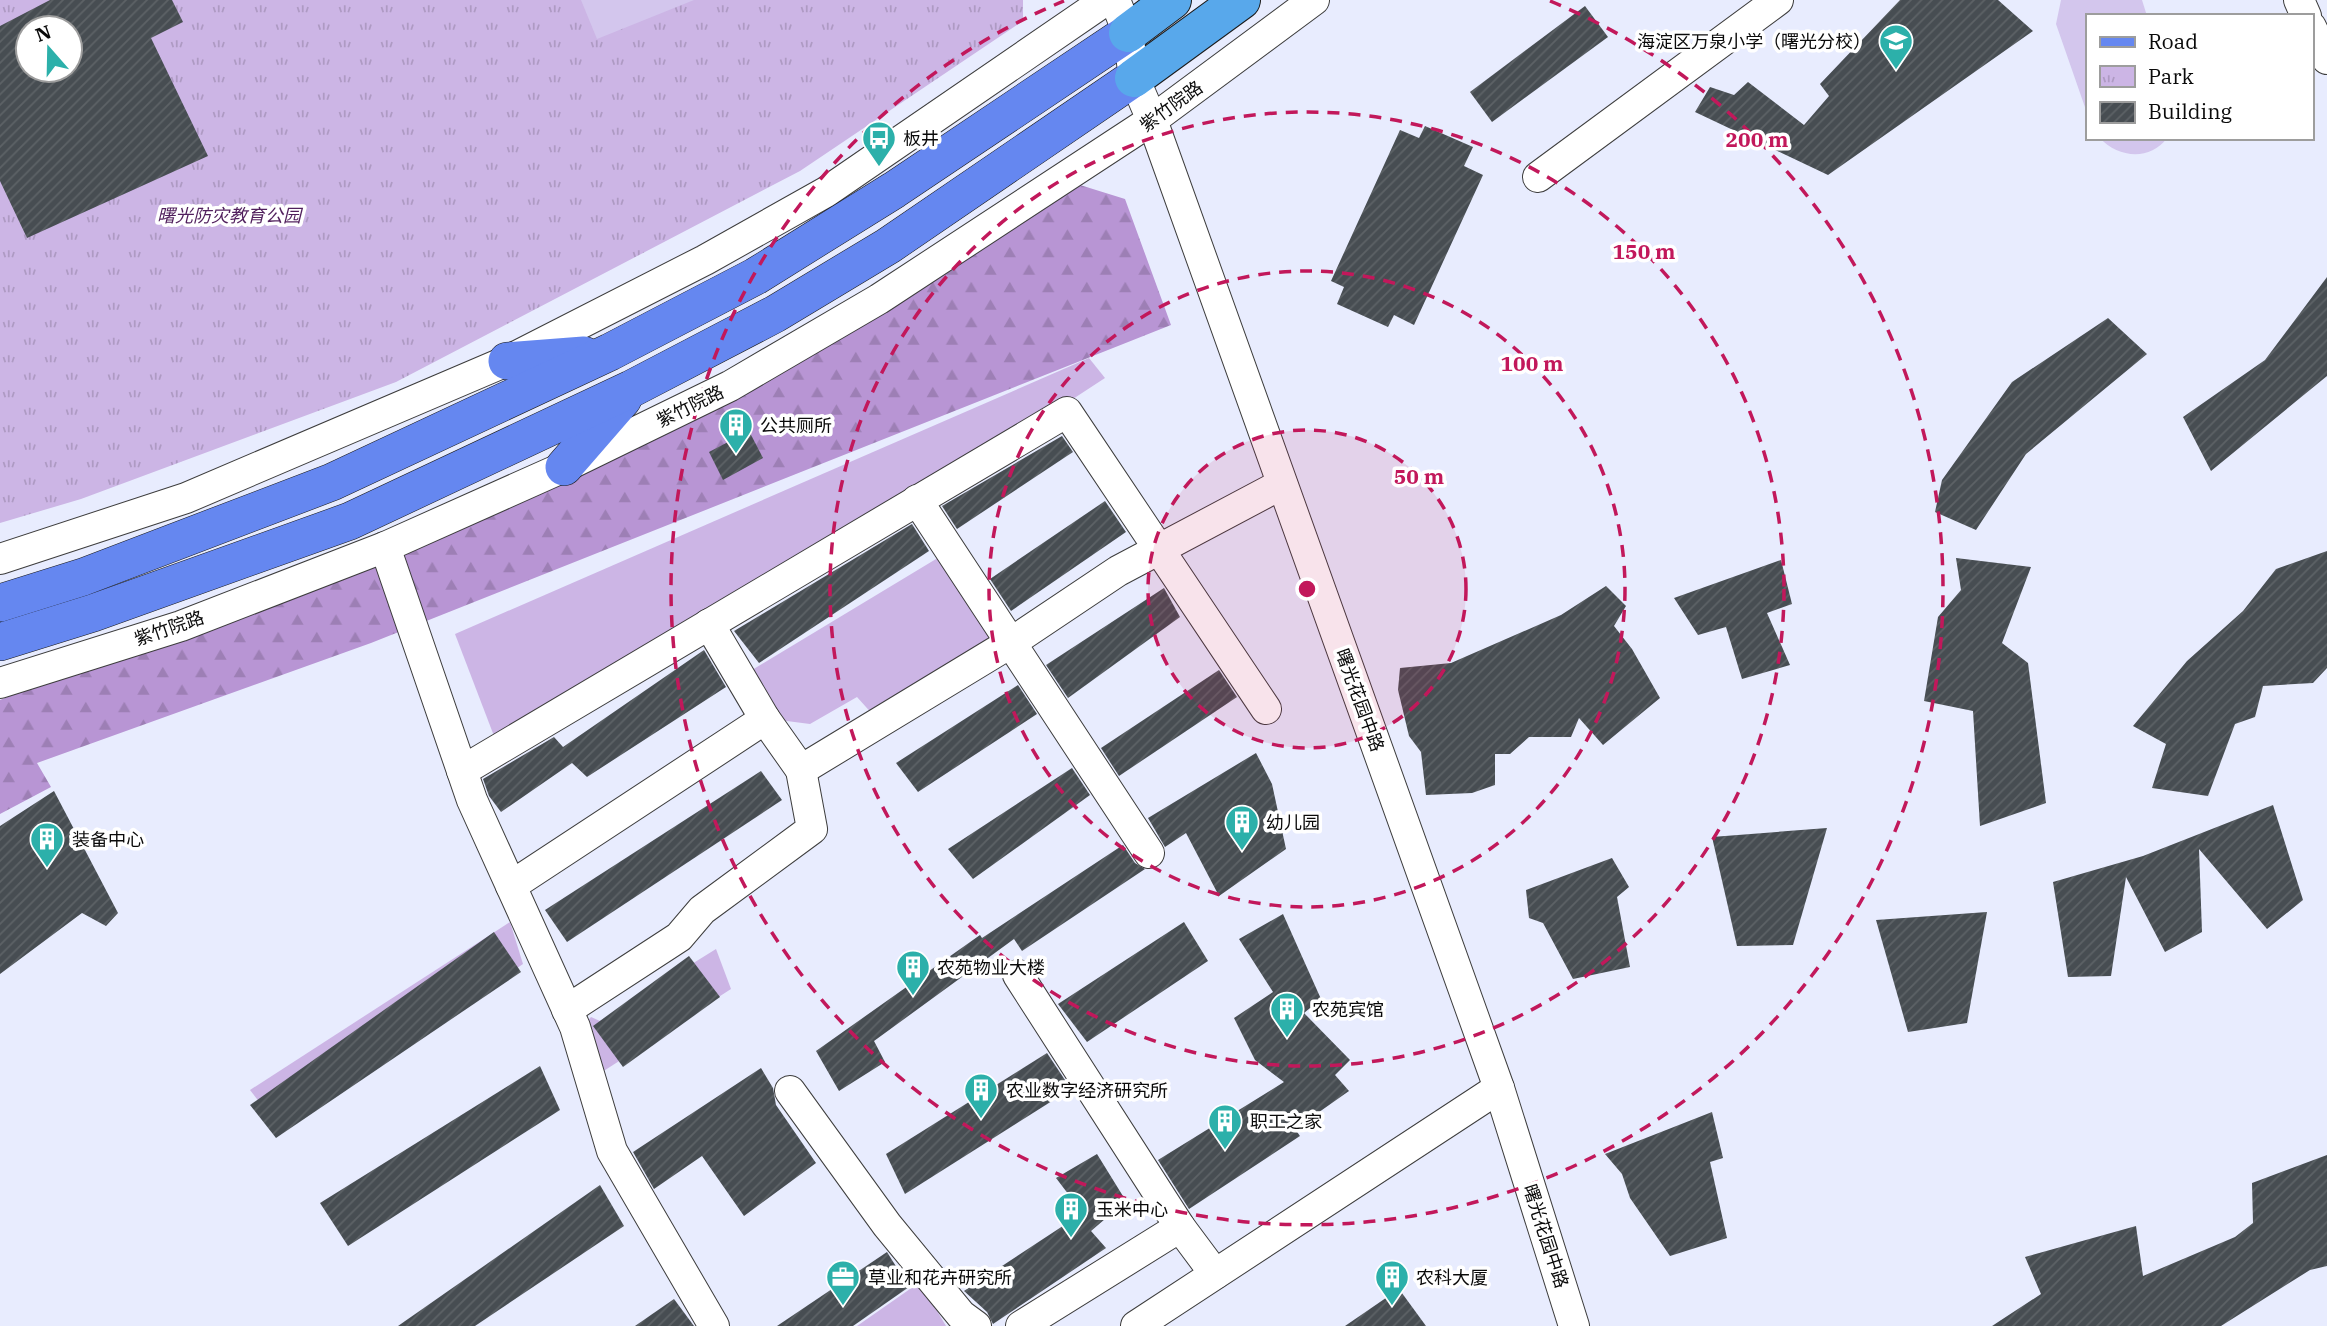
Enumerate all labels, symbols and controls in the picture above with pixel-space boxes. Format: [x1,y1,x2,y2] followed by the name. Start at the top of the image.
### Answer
[14,14,84,84] north arrow
[2086,14,2313,140] legend
[32,19,54,47] text: N
[1877,22,1915,71] school or university icon: 海淀区万泉小学（曙光分校）
[2148,27,2198,55] text: Road
[1637,30,1871,53] place label: 海淀区万泉小学（曙光分校）
[2148,62,2195,90] text: Park
[1135,76,1207,136] street label: 紫竹院路
[2148,97,2233,125] text: Building
[860,119,898,168] bus stop icon: 板井
[1725,125,1789,153] text: 200 m
[903,127,939,150] place label: 板井
[157,204,304,227] park label: 曙光防灾教育公园
[1612,237,1676,265] text: 150 m
[1500,349,1564,377] text: 100 m
[653,380,727,432] street label: 紫竹院路
[717,406,755,455] building icon: 公共厕所
[760,414,832,437] place label: 公共厕所
[1394,462,1444,490] text: 50 m
[1295,577,1319,601] centre of rings
[131,605,207,651] street label: 紫竹院路
[1331,645,1389,755] street label: 曙光花园中路
[1223,803,1261,852] building icon: 幼儿园
[1266,811,1320,834] place label: 幼儿园
[28,820,66,869] building icon: 装备中心
[72,828,144,851] place label: 装备中心
[894,948,932,997] building icon: 农苑物业大楼
[937,956,1045,979] place label: 农苑物业大楼
[1268,990,1306,1039] building icon: 农苑宾馆
[1312,998,1384,1021] place label: 农苑宾馆
[962,1071,1000,1120] building icon: 农业数字经济研究所
[1006,1079,1168,1102] place label: 农业数字经济研究所
[1206,1102,1244,1151] building icon: 职工之家
[1250,1110,1322,1133] place label: 职工之家
[1518,1181,1574,1291] street label: 曙光花园中路
[1052,1190,1090,1239] building icon: 玉米中心
[1096,1198,1168,1221] place label: 玉米中心
[824,1258,862,1307] office icon: 草业和花卉研究所
[1373,1258,1411,1307] building icon: 农科大厦
[868,1266,1012,1289] place label: 草业和花卉研究所
[1416,1266,1488,1289] place label: 农科大厦

